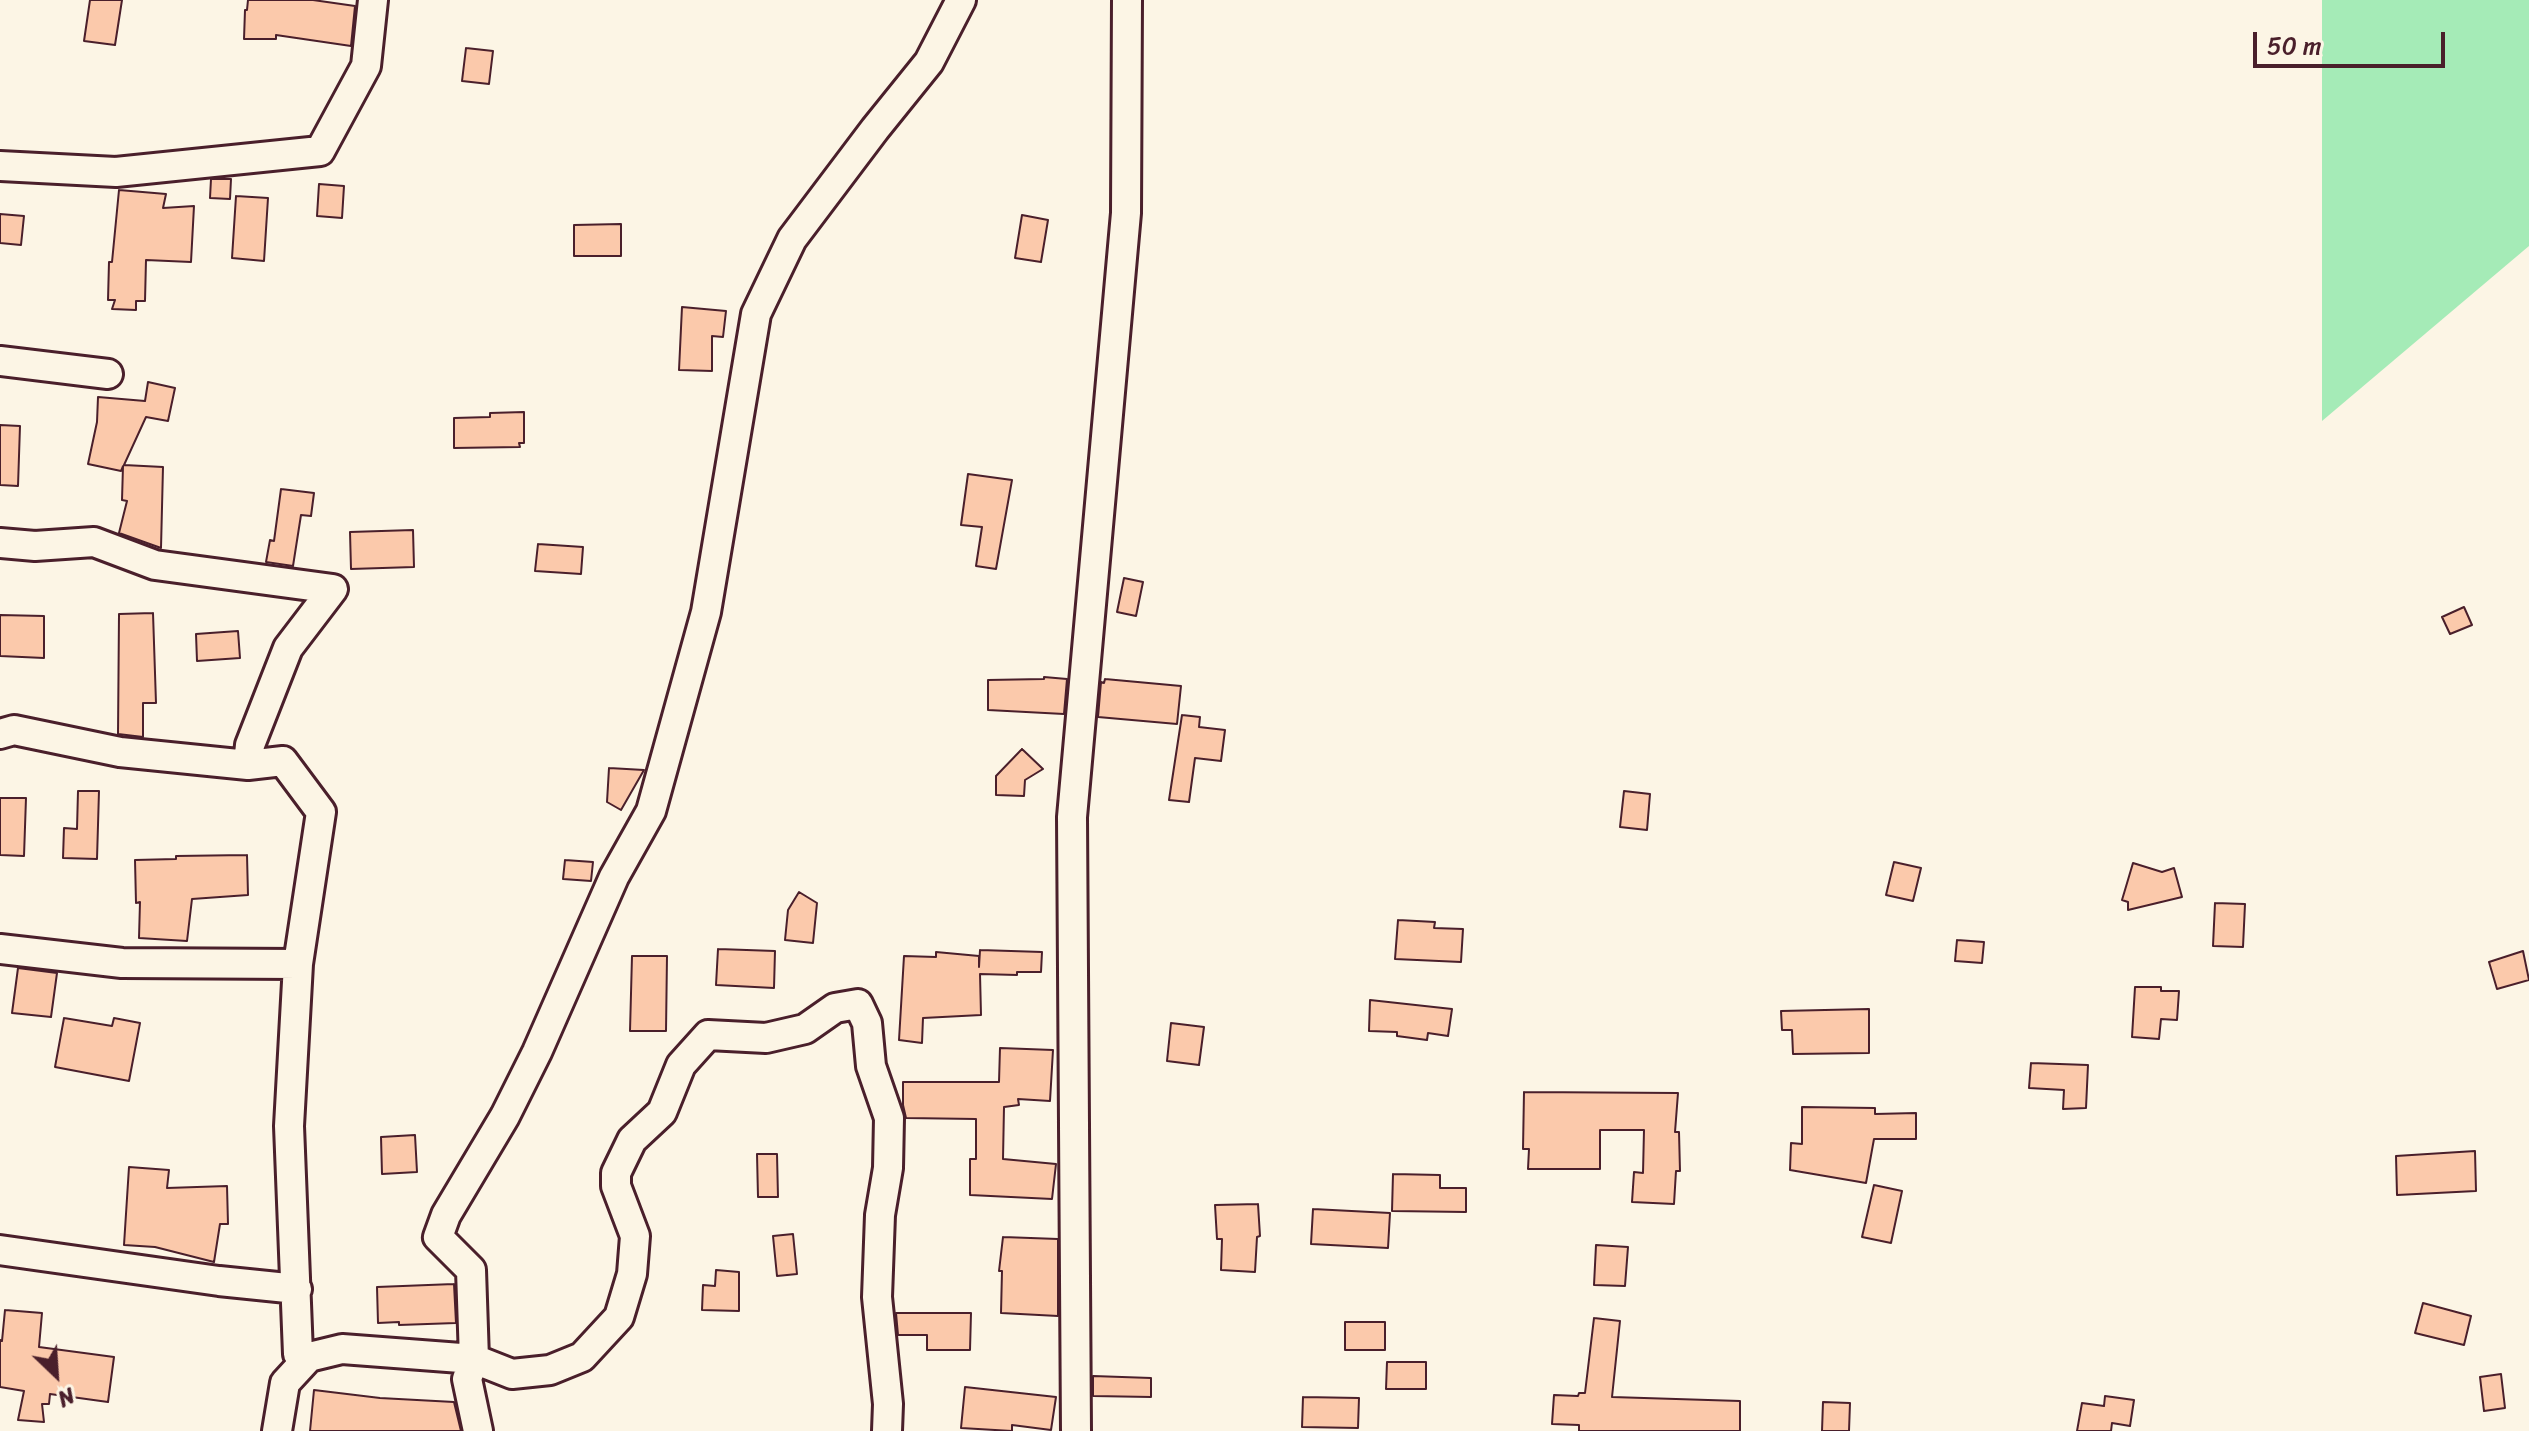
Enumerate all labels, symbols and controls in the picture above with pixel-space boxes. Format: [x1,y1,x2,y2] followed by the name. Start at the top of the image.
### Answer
[2257,16,2449,66] scale bar
[2267,25,2322,67] text: 50 m
[16,1335,96,1415] north arrow
[51,1376,82,1418] text: N

